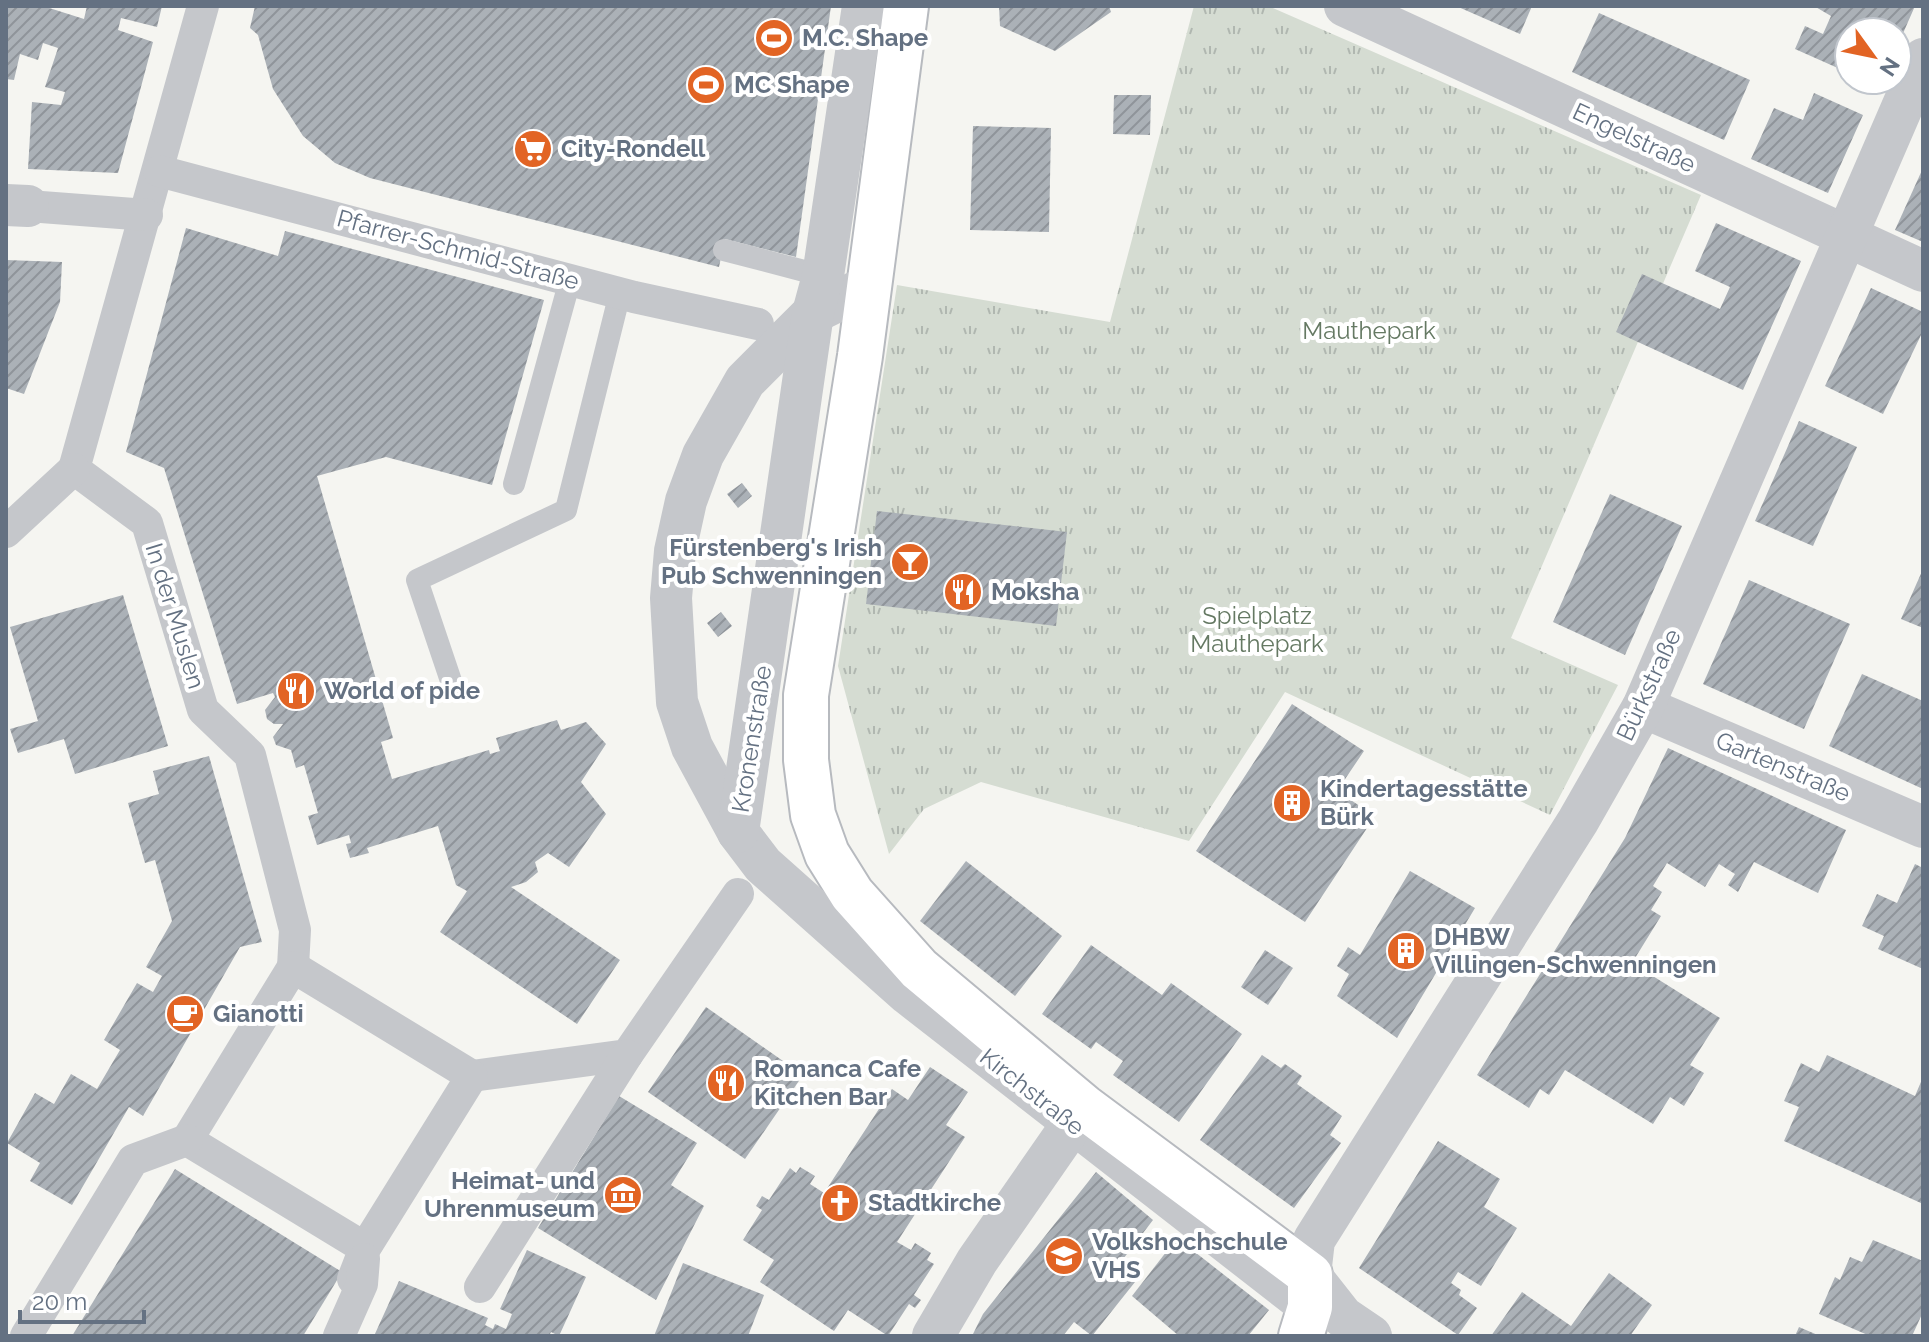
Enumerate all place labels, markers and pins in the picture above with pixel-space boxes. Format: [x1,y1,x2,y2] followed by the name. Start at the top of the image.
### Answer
[753,17,795,59] sports icon: M.C. Shape
[802,23,928,52] place label: M.C. Shape
[685,64,727,106] sports icon: MC Shape
[734,70,850,99] place label: MC Shape
[512,128,554,170] supermarket icon: City-Rondell
[561,134,706,163] place label: City-Rondell
[661,533,882,590] place label: Fürstenberg's Irish Pub Schwenningen
[889,541,931,583] bar icon: Fürstenberg's Irish Pub Schwenningen
[942,571,984,613] restaurant icon: Moksha
[991,577,1080,606] place label: Moksha
[275,670,317,712] restaurant icon: World of pide
[324,676,480,705] place label: World of pide
[1320,774,1528,831] place label: Kindertagesstätte Bürk
[1271,782,1313,824] building icon: Kindertagesstätte Bürk
[1434,922,1717,979] place label: DHBW Villingen-Schwenningen
[1385,930,1427,972] building icon: DHBW Villingen-Schwenningen
[164,993,206,1035] cafe icon: Gianotti
[213,999,304,1028] place label: Gianotti
[754,1054,921,1111] place label: Romanca Cafe Kitchen Bar
[705,1062,747,1104] restaurant icon: Romanca Cafe Kitchen Bar
[424,1166,595,1223] place label: Heimat- und Uhrenmuseum
[602,1174,644,1216] museum icon: Heimat- und Uhrenmuseum
[819,1182,861,1224] church icon: Stadtkirche
[868,1188,1001,1217] place label: Stadtkirche
[1092,1227,1288,1284] place label: Volkshochschule VHS
[1043,1235,1085,1277] school or university icon: Volkshochschule VHS

